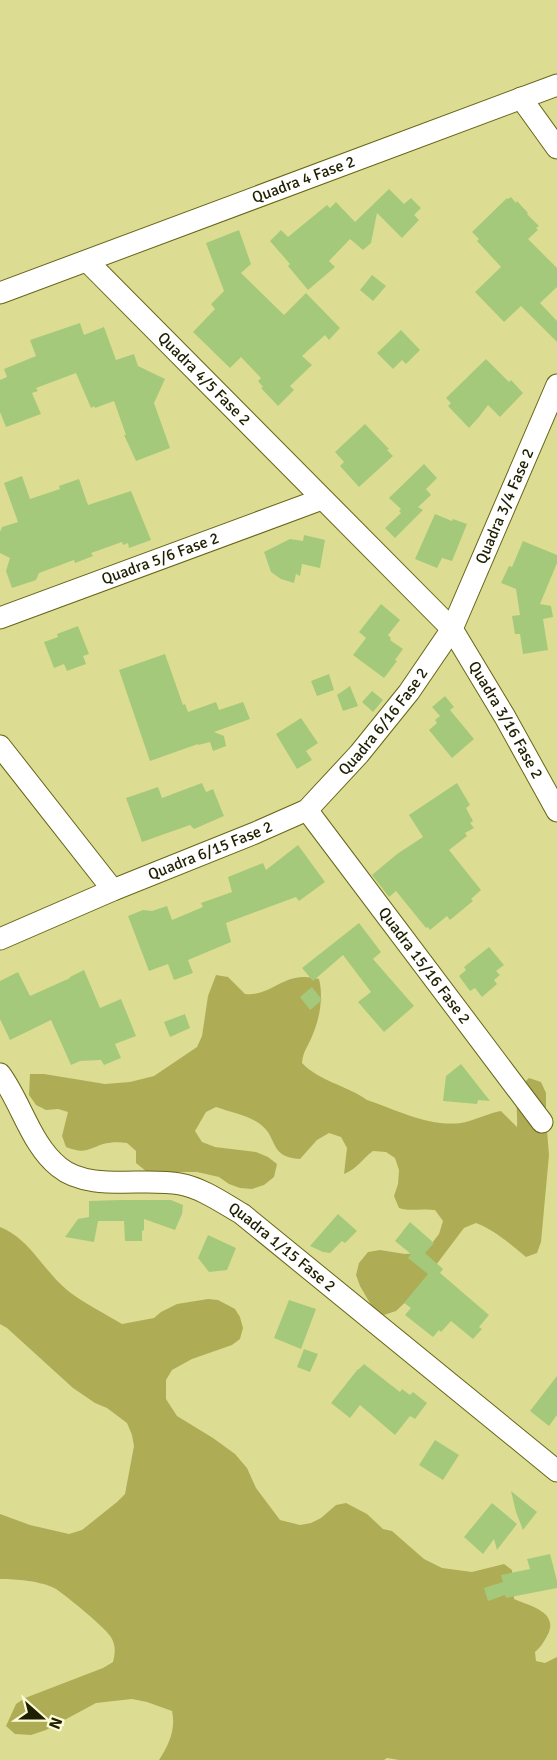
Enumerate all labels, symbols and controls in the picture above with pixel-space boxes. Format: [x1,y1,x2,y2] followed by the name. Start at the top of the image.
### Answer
[249,151,358,208] street label: Quadra 4 Fase 2
[153,328,255,430] street label: Quadra 4/5 Fase 2
[471,445,538,567] street label: Quadra 3/4 Fase 2
[99,528,222,590] street label: Quadra 5/6 Fase 2
[464,658,547,782] street label: Quadra 3/16 Fase 2
[334,664,433,780] street label: Quadra 6/16 Fase 2
[145,817,276,885] street label: Quadra 6/15 Fase 2
[374,903,475,1028] street label: Quadra 15/16 Fase 2
[225,1198,340,1296] street label: Quadra 1/15 Fase 2
[12,1688,72,1748] north arrow
[44,1714,66,1732] text: N

